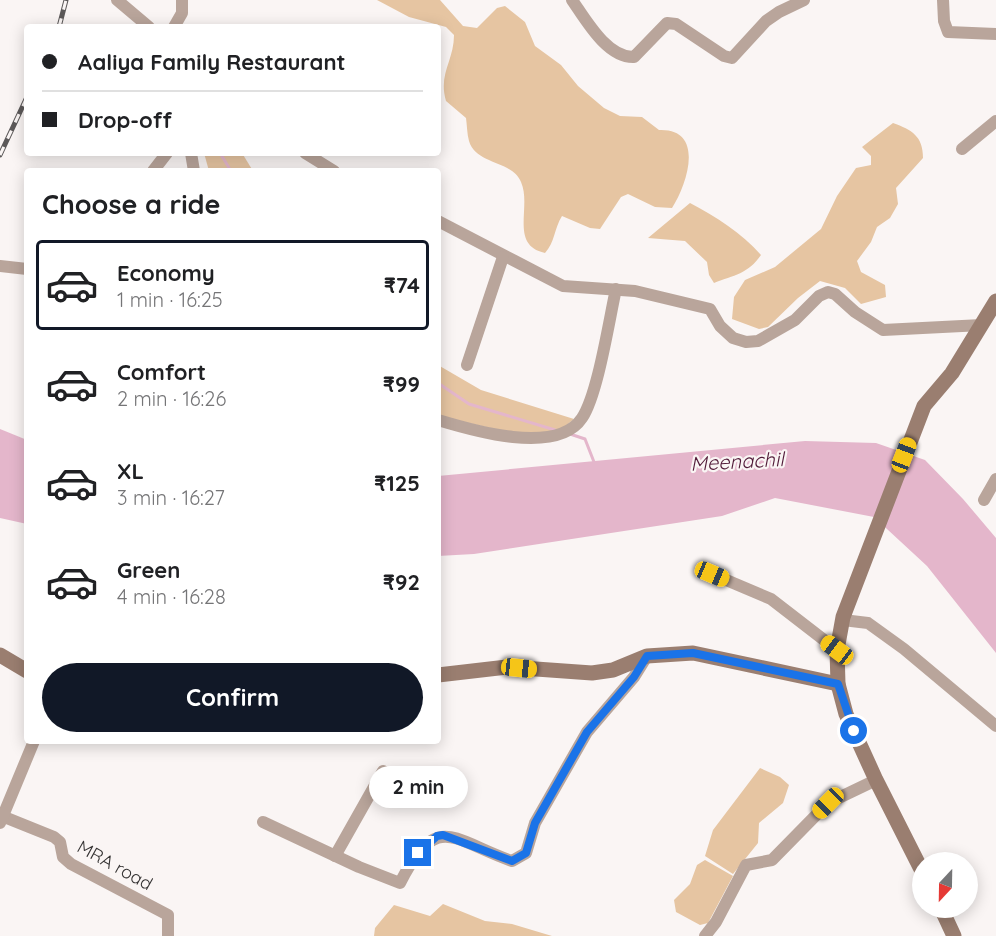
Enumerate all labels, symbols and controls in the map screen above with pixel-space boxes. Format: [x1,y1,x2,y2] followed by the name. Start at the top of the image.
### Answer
[78,48,346,76] text: Aaliya Family Restaurant
[78,106,172,134] text: Drop-off
[42,187,220,221] text: Choose a ride
[45,258,99,312] icon: car
[117,259,215,287] text: Economy
[384,271,420,299] text: ₹74
[117,287,223,312] text: 1 min · 16:25
[45,357,99,411] icon: car
[117,358,206,386] text: Comfort
[383,370,420,398] text: ₹99
[117,386,226,411] text: 2 min · 16:26
[889,435,919,475] car
[690,446,787,476] water label: Meenachil
[45,456,99,510] icon: car
[117,457,144,485] text: XL
[374,469,420,497] text: ₹125
[117,485,225,510] text: 3 min · 16:27
[45,555,99,609] icon: car
[117,556,180,584] text: Green
[692,559,732,589] car
[383,568,420,596] text: ₹92
[117,584,226,609] text: 4 min · 16:28
[817,632,857,668] car
[500,657,538,679] car
[42,663,423,732] button: Confirm
[840,717,867,744] route start
[368,766,468,808] callout: 2 min
[392,774,445,799] text: 2 min
[809,784,847,822] car
[73,835,157,895] street label: MRA road
[404,839,431,866] route end
[912,852,978,918] north arrow
[912,852,978,918] map controls

